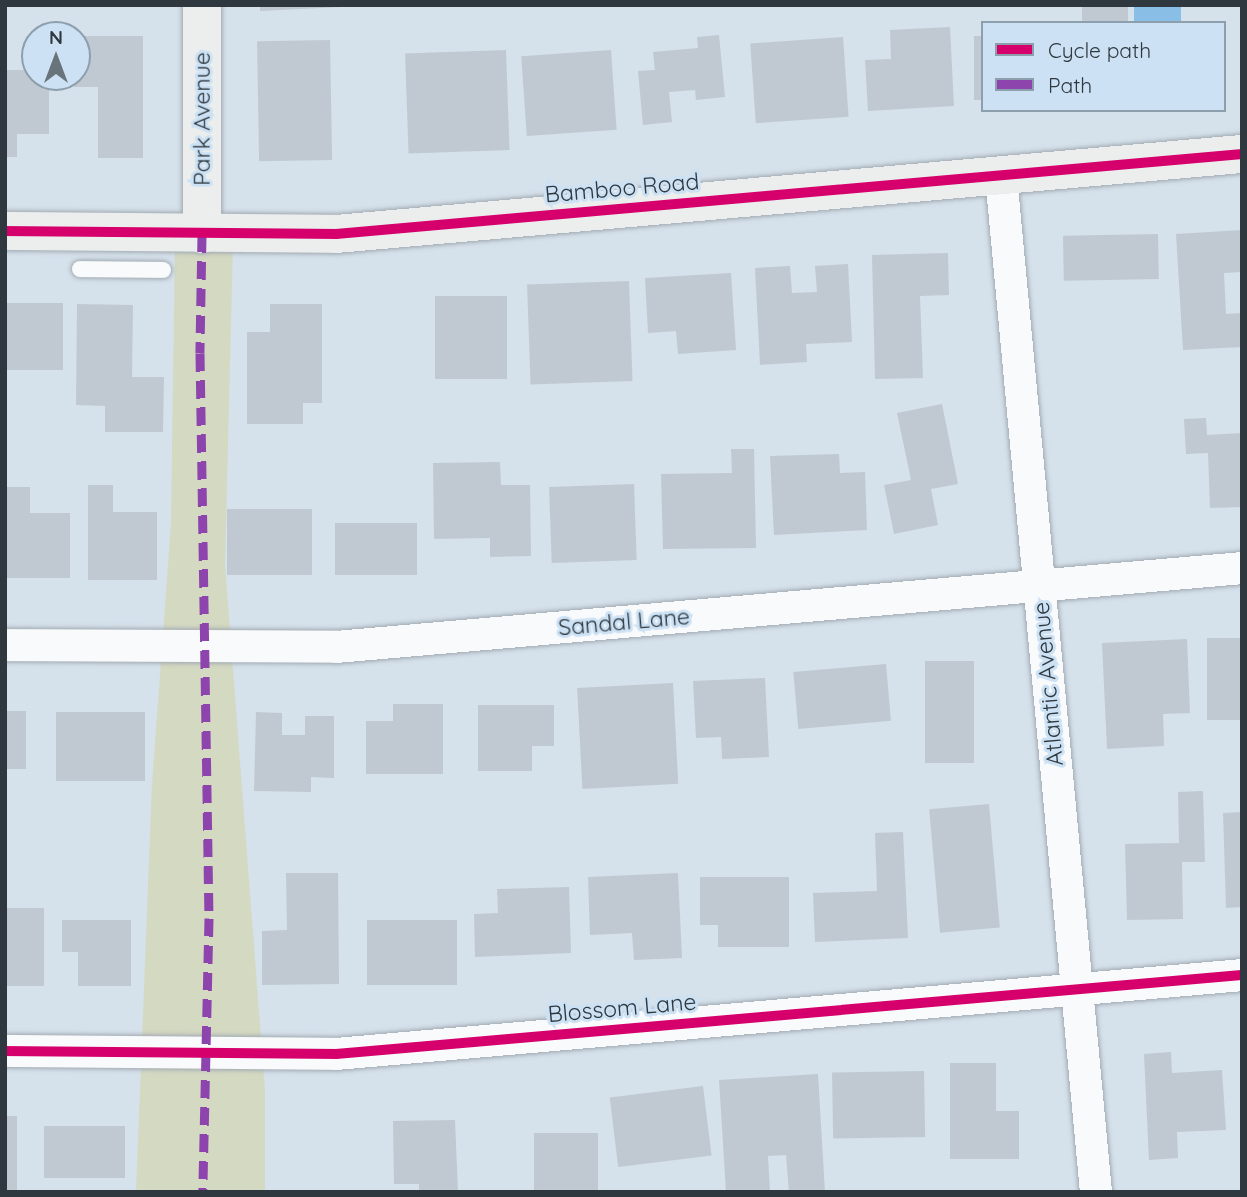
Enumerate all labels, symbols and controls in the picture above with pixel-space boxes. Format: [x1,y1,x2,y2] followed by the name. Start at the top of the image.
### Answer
[21,21,91,91] north arrow
[981,21,1226,112] legend
[49,25,63,49] text: N
[1048,37,1151,63] text: Cycle path
[188,52,216,186] street label: Park Avenue
[1048,72,1092,98] text: Path
[544,168,700,208] street label: Bamboo Road
[1027,601,1069,767] street label: Atlantic Avenue
[557,602,691,642] street label: Sandal Lane
[547,988,697,1028] street label: Blossom Lane

